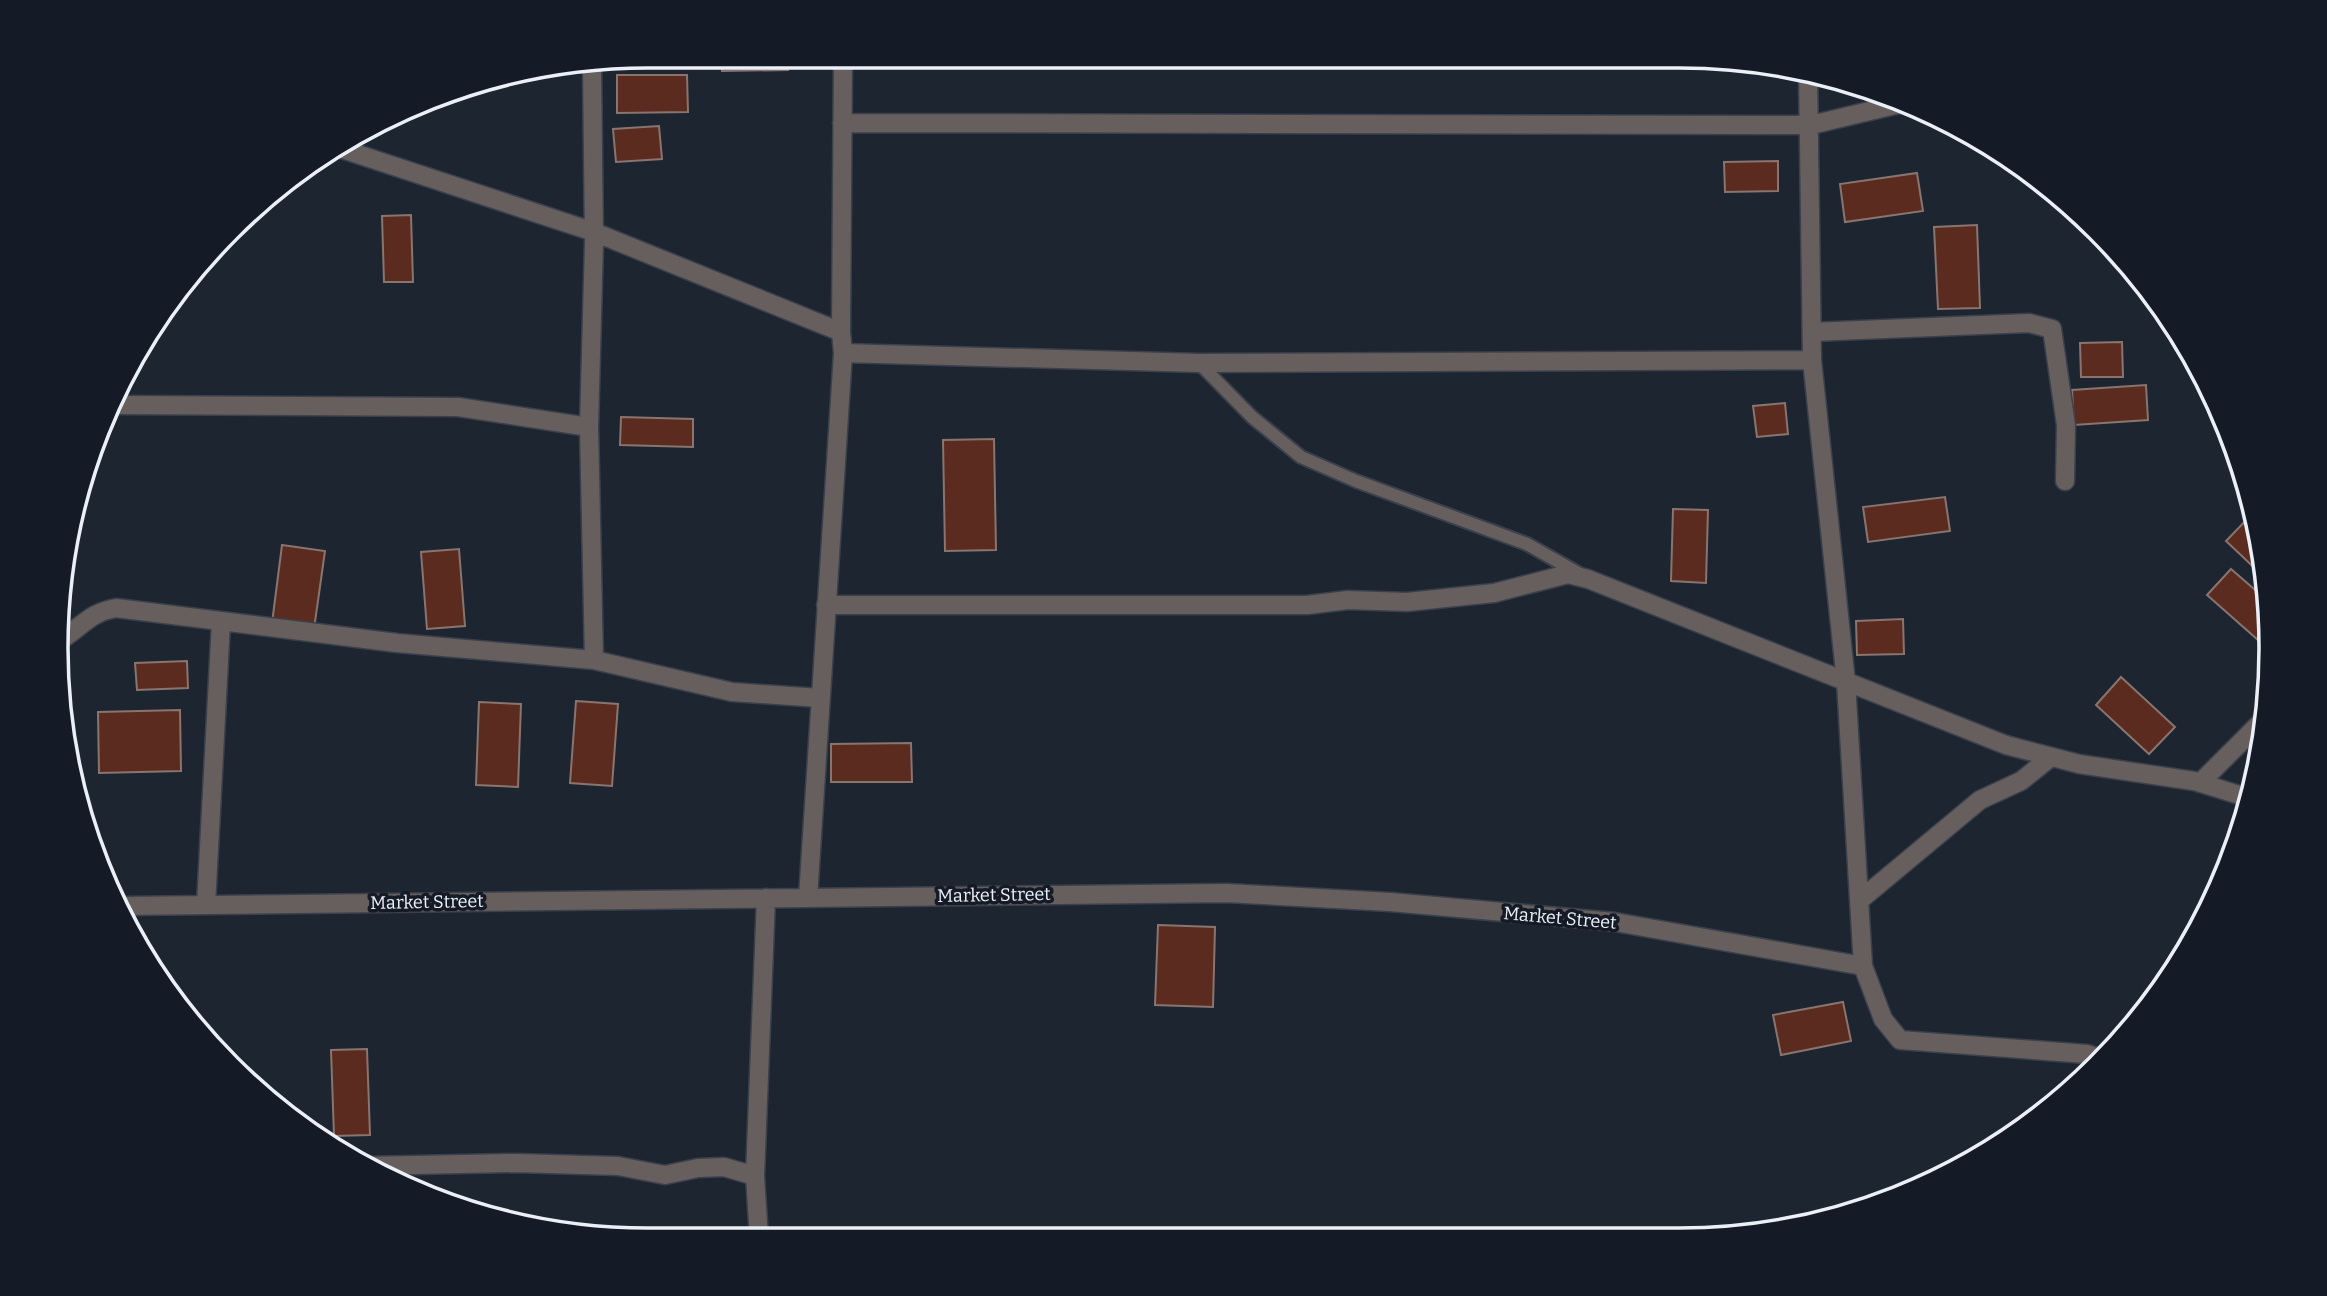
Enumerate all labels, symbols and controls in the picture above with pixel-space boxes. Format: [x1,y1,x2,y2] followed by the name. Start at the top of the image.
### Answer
[937,883,1051,907] street label: Market Street
[370,890,484,914] street label: Market Street
[1502,902,1618,934] street label: Market Street

